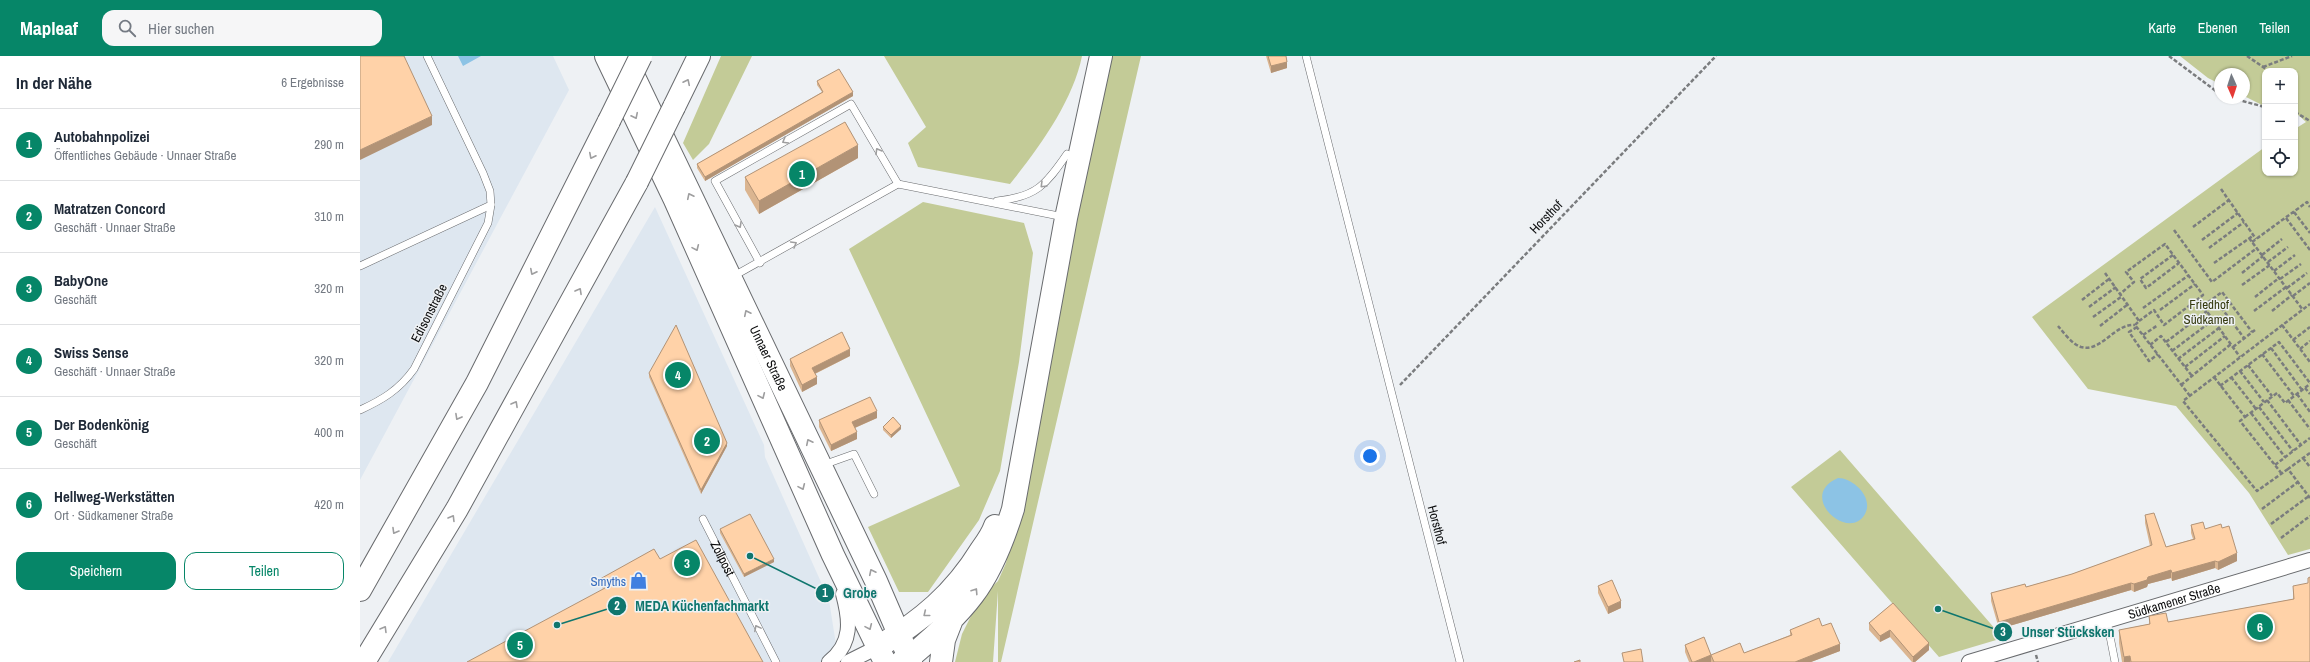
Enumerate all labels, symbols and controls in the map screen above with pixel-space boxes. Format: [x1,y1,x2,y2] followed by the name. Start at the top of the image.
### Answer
[102,10,382,46] search box
[20,15,78,41] text: Mapleaf
[116,17,138,39] icon: search
[148,18,214,39] text: Hier suchen
[2148,19,2176,37] text: Karte
[2198,19,2237,37] text: Ebenen
[2259,19,2290,37] text: Teilen
[2214,68,2250,104] north arrow
[2262,68,2298,176] map controls
[2262,68,2298,104] button: +
[16,71,92,94] text: In der Nähe
[281,74,344,91] text: 6 Ergebnisse
[682,78,690,86] one-way arrow
[2262,104,2298,140] button: −
[630,112,638,120] one-way arrow
[54,126,150,147] text: Autobahnpolizei
[26,136,32,153] text: 1
[314,136,344,153] text: 290 m
[782,137,789,144] one-way arrow
[2262,140,2298,176] button: locate
[54,147,236,164] text: Öffentliches Gebäude · Unnaer Straße
[876,148,883,155] one-way arrow
[589,152,597,159] one-way arrow
[789,159,815,189] pin: 1
[1041,180,1048,188] one-way arrow
[687,192,695,200] one-way arrow
[1526,197,1566,237] street label: Horsthof
[54,198,165,219] text: Matratzen Concord
[26,208,32,225] text: 2
[314,208,344,225] text: 310 m
[54,219,175,236] text: Geschäft · Unnaer Straße
[734,221,742,228] one-way arrow
[790,241,797,248] one-way arrow
[692,245,700,252] one-way arrow
[530,268,538,275] one-way arrow
[54,270,108,291] text: BabyOne
[26,280,32,297] text: 3
[314,280,344,297] text: 320 m
[407,281,451,345] street label: Edisonstraße
[574,288,581,295] one-way arrow
[54,291,97,308] text: Geschäft
[2184,296,2235,328] park label: Friedhof Südkamen
[744,309,752,317] one-way arrow
[746,323,792,393] street label: Unnaer Straße
[54,342,129,363] text: Swiss Sense
[26,352,32,369] text: 4
[314,352,344,369] text: 320 m
[665,360,691,390] pin: 4
[54,363,175,380] text: Geschäft · Unnaer Straße
[757,392,765,399] one-way arrow
[511,401,518,408] one-way arrow
[456,413,463,420] one-way arrow
[54,414,149,435] text: Der Bodenkönig
[26,424,32,441] text: 5
[314,424,344,441] text: 400 m
[694,426,720,456] pin: 2
[54,435,97,452] text: Geschäft
[806,439,814,447] one-way arrow
[1360,446,1380,466] your location
[797,482,805,490] one-way arrow
[54,486,175,507] text: Hellweg-Werkstätten
[26,496,32,513] text: 6
[314,496,344,513] text: 420 m
[1424,503,1450,547] street label: Horsthof
[54,507,173,524] text: Ort · Südkamener Straße
[447,515,454,522] one-way arrow
[392,526,399,534] one-way arrow
[707,538,739,579] street label: Zollpost
[674,548,700,578] pin: 3
[16,552,176,590] button: Speichern
[184,552,344,590] button: Teilen
[869,569,877,576] one-way arrow
[629,571,649,591] shop icon: Smyths
[590,573,626,590] place label: Smyths
[2126,579,2222,623] street label: Südkamener Straße
[815,580,885,606] callout: Grobe
[843,584,877,602] text: Grobe
[822,585,828,601] text: 1
[970,589,977,596] one-way arrow
[607,593,777,619] callout: MEDA Küchenfachmarkt
[635,597,769,615] text: MEDA Küchenfachmarkt
[614,598,620,614] text: 2
[924,609,931,616] one-way arrow
[2247,612,2273,642] pin: 6
[1993,619,2123,645] callout: Unser Stücksken
[864,623,872,630] one-way arrow
[2021,623,2115,641] text: Unser Stücksken
[2000,624,2006,640] text: 3
[755,625,762,632] one-way arrow
[380,626,387,633] one-way arrow
[507,630,533,660] pin: 5

